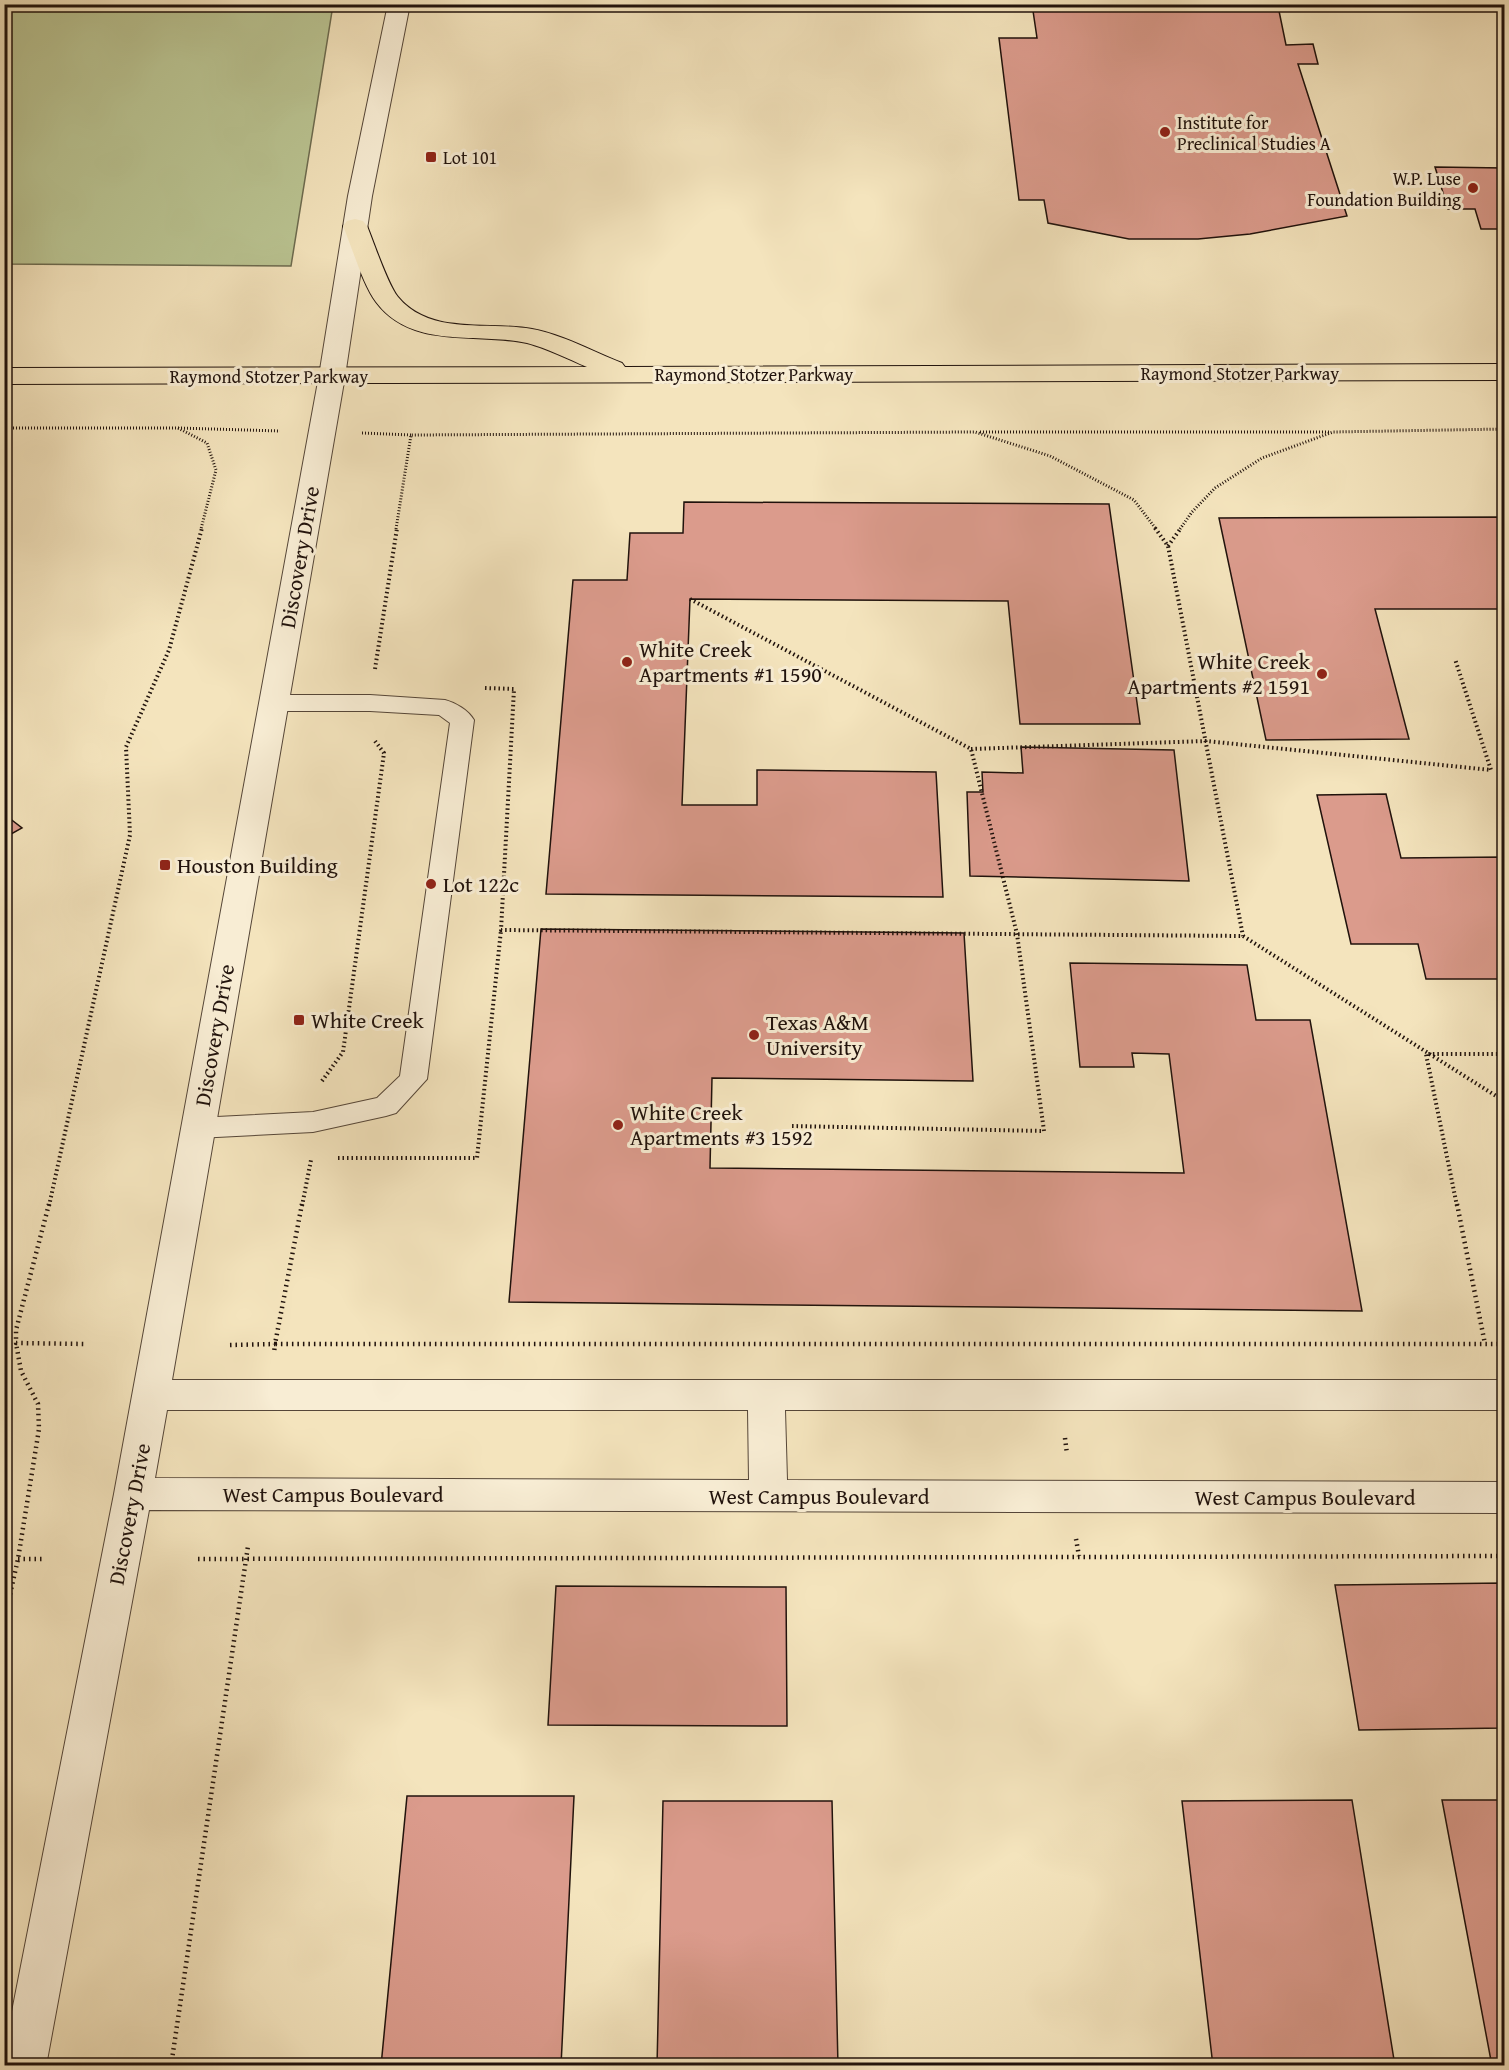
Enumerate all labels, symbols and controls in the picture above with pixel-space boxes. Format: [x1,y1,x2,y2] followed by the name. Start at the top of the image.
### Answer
[1177,109,1331,157] place label: Institute for Preclinical Studies A
[1158,125,1172,139] marker: Institute for Preclinical Studies A
[443,144,497,171] place label: Lot 101
[424,150,438,164] marker: Lot 101
[1307,165,1461,213] place label: W.P. Luse Foundation Building
[1466,181,1480,195] marker: W.P. Luse Foundation Building
[1141,360,1339,387] street label: Raymond Stotzer Parkway
[655,361,853,388] street label: Raymond Stotzer Parkway
[170,363,368,390] street label: Raymond Stotzer Parkway
[271,483,327,631] street label: Discovery Drive
[639,633,822,690] place label: White Creek Apartments #1 1590
[1127,645,1311,702] place label: White Creek Apartments #2 1591
[620,655,634,669] marker: White Creek Apartments #1 1590
[1315,667,1329,681] marker: White Creek Apartments #2 1591
[177,849,338,881] place label: Houston Building
[158,858,172,872] marker: Houston Building
[443,868,519,900] place label: Lot 122c
[424,877,438,891] marker: Lot 122c
[186,961,242,1109] street label: Discovery Drive
[311,1004,425,1036] place label: White Creek
[766,1006,869,1063] place label: Texas A&M University
[292,1013,306,1027] marker: White Creek
[747,1028,761,1042] marker: Texas A&M University
[630,1096,813,1153] place label: White Creek Apartments #3 1592
[611,1118,625,1132] marker: White Creek Apartments #3 1592
[100,1440,158,1588] street label: Discovery Drive
[223,1478,444,1510] street label: West Campus Boulevard
[709,1480,930,1512] street label: West Campus Boulevard
[1195,1481,1416,1513] street label: West Campus Boulevard

